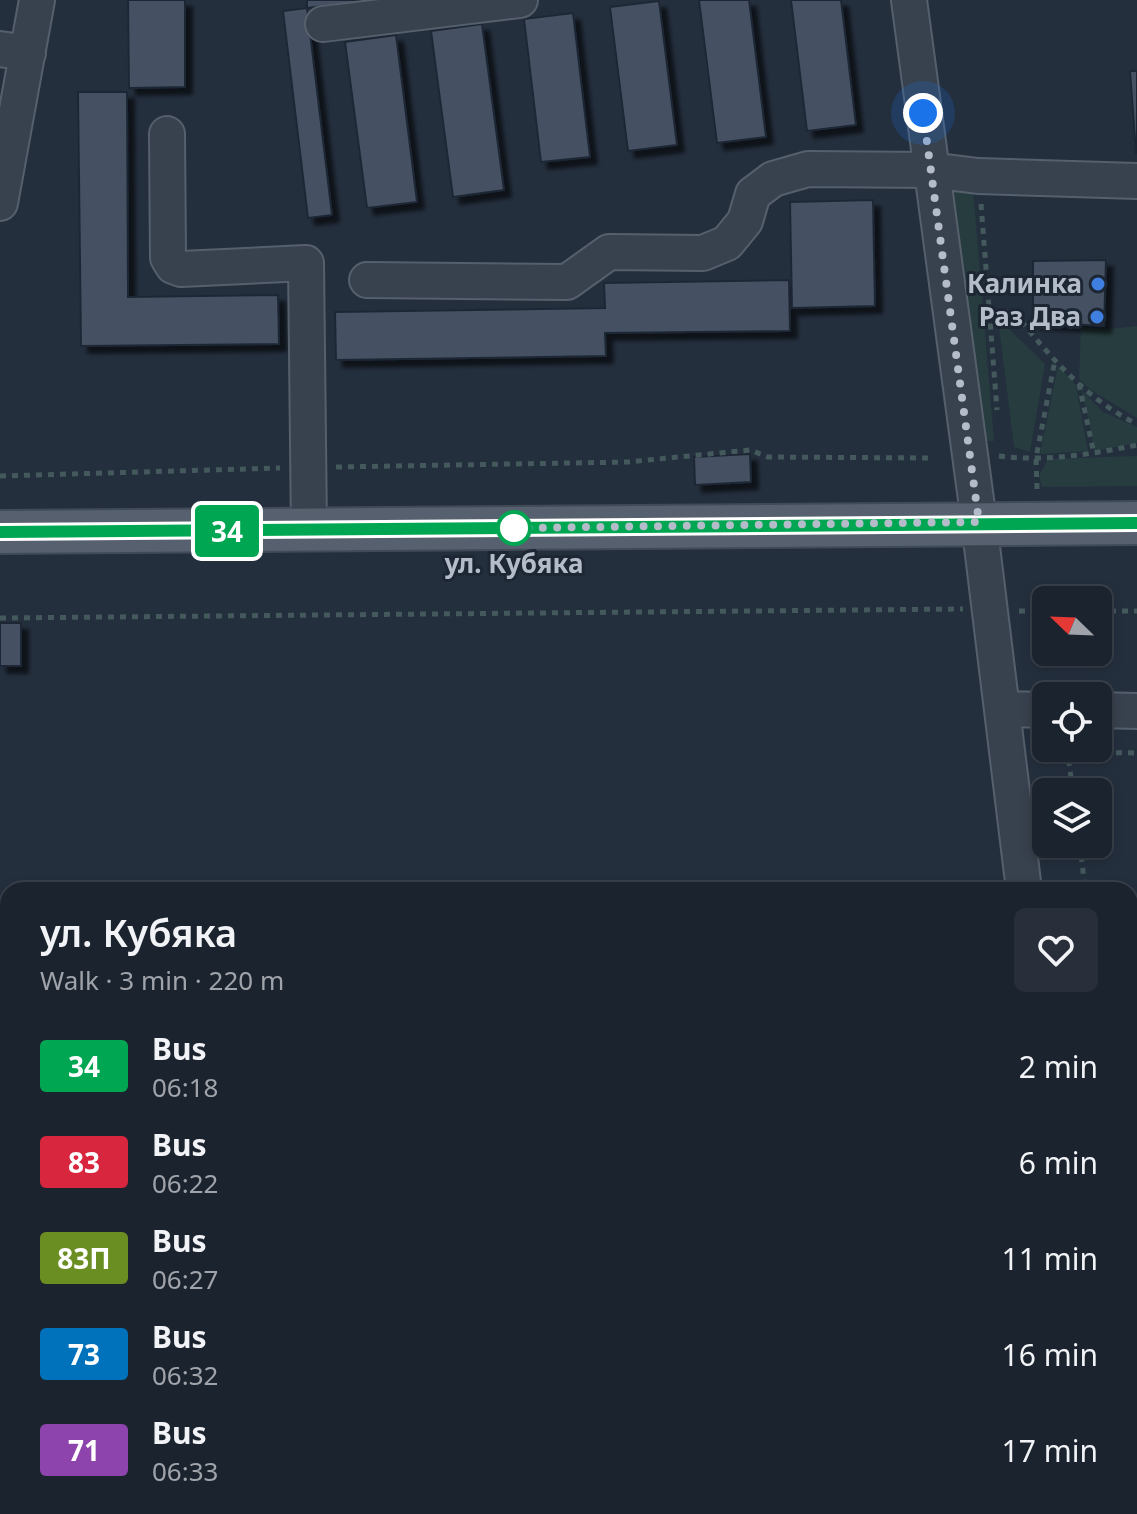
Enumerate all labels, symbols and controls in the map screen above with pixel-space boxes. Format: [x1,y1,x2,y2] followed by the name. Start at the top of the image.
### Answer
[903,93,943,133] your location
[967,265,1082,301] place label: Калинка
[1089,275,1107,293] marker: Калинка
[979,298,1081,334] place label: Раз Два
[1088,308,1106,326] marker: Раз Два
[191,505,263,557] line badge: 34
[497,511,531,545] marker: ул. Кубяка
[211,512,243,550] text: 34
[443,545,584,581] place label: ул. Кубяка
[1032,586,1112,666] north arrow
[1032,586,1112,858] map controls
[1032,682,1112,762] button: locate
[1032,778,1112,858] button: layers
[40,906,237,958] text: ул. Кубяка
[1014,908,1098,992] button: heart
[40,962,284,998] text: Walk · 3 min · 220 m
[152,1028,207,1069] text: Bus
[1019,1046,1098,1087] text: 2 min
[68,1047,100,1085] text: 34
[152,1069,218,1105] text: 06:18
[152,1124,207,1165] text: Bus
[1019,1142,1098,1183] text: 6 min
[68,1143,100,1181] text: 83
[152,1165,218,1201] text: 06:22
[152,1220,207,1261] text: Bus
[1002,1238,1098,1279] text: 11 min
[57,1239,111,1277] text: 83П
[152,1261,218,1297] text: 06:27
[152,1316,207,1357] text: Bus
[1002,1334,1098,1375] text: 16 min
[68,1335,100,1373] text: 73
[152,1357,218,1393] text: 06:32
[152,1412,207,1453] text: Bus
[1002,1430,1098,1471] text: 17 min
[68,1431,100,1469] text: 71
[152,1453,218,1489] text: 06:33

